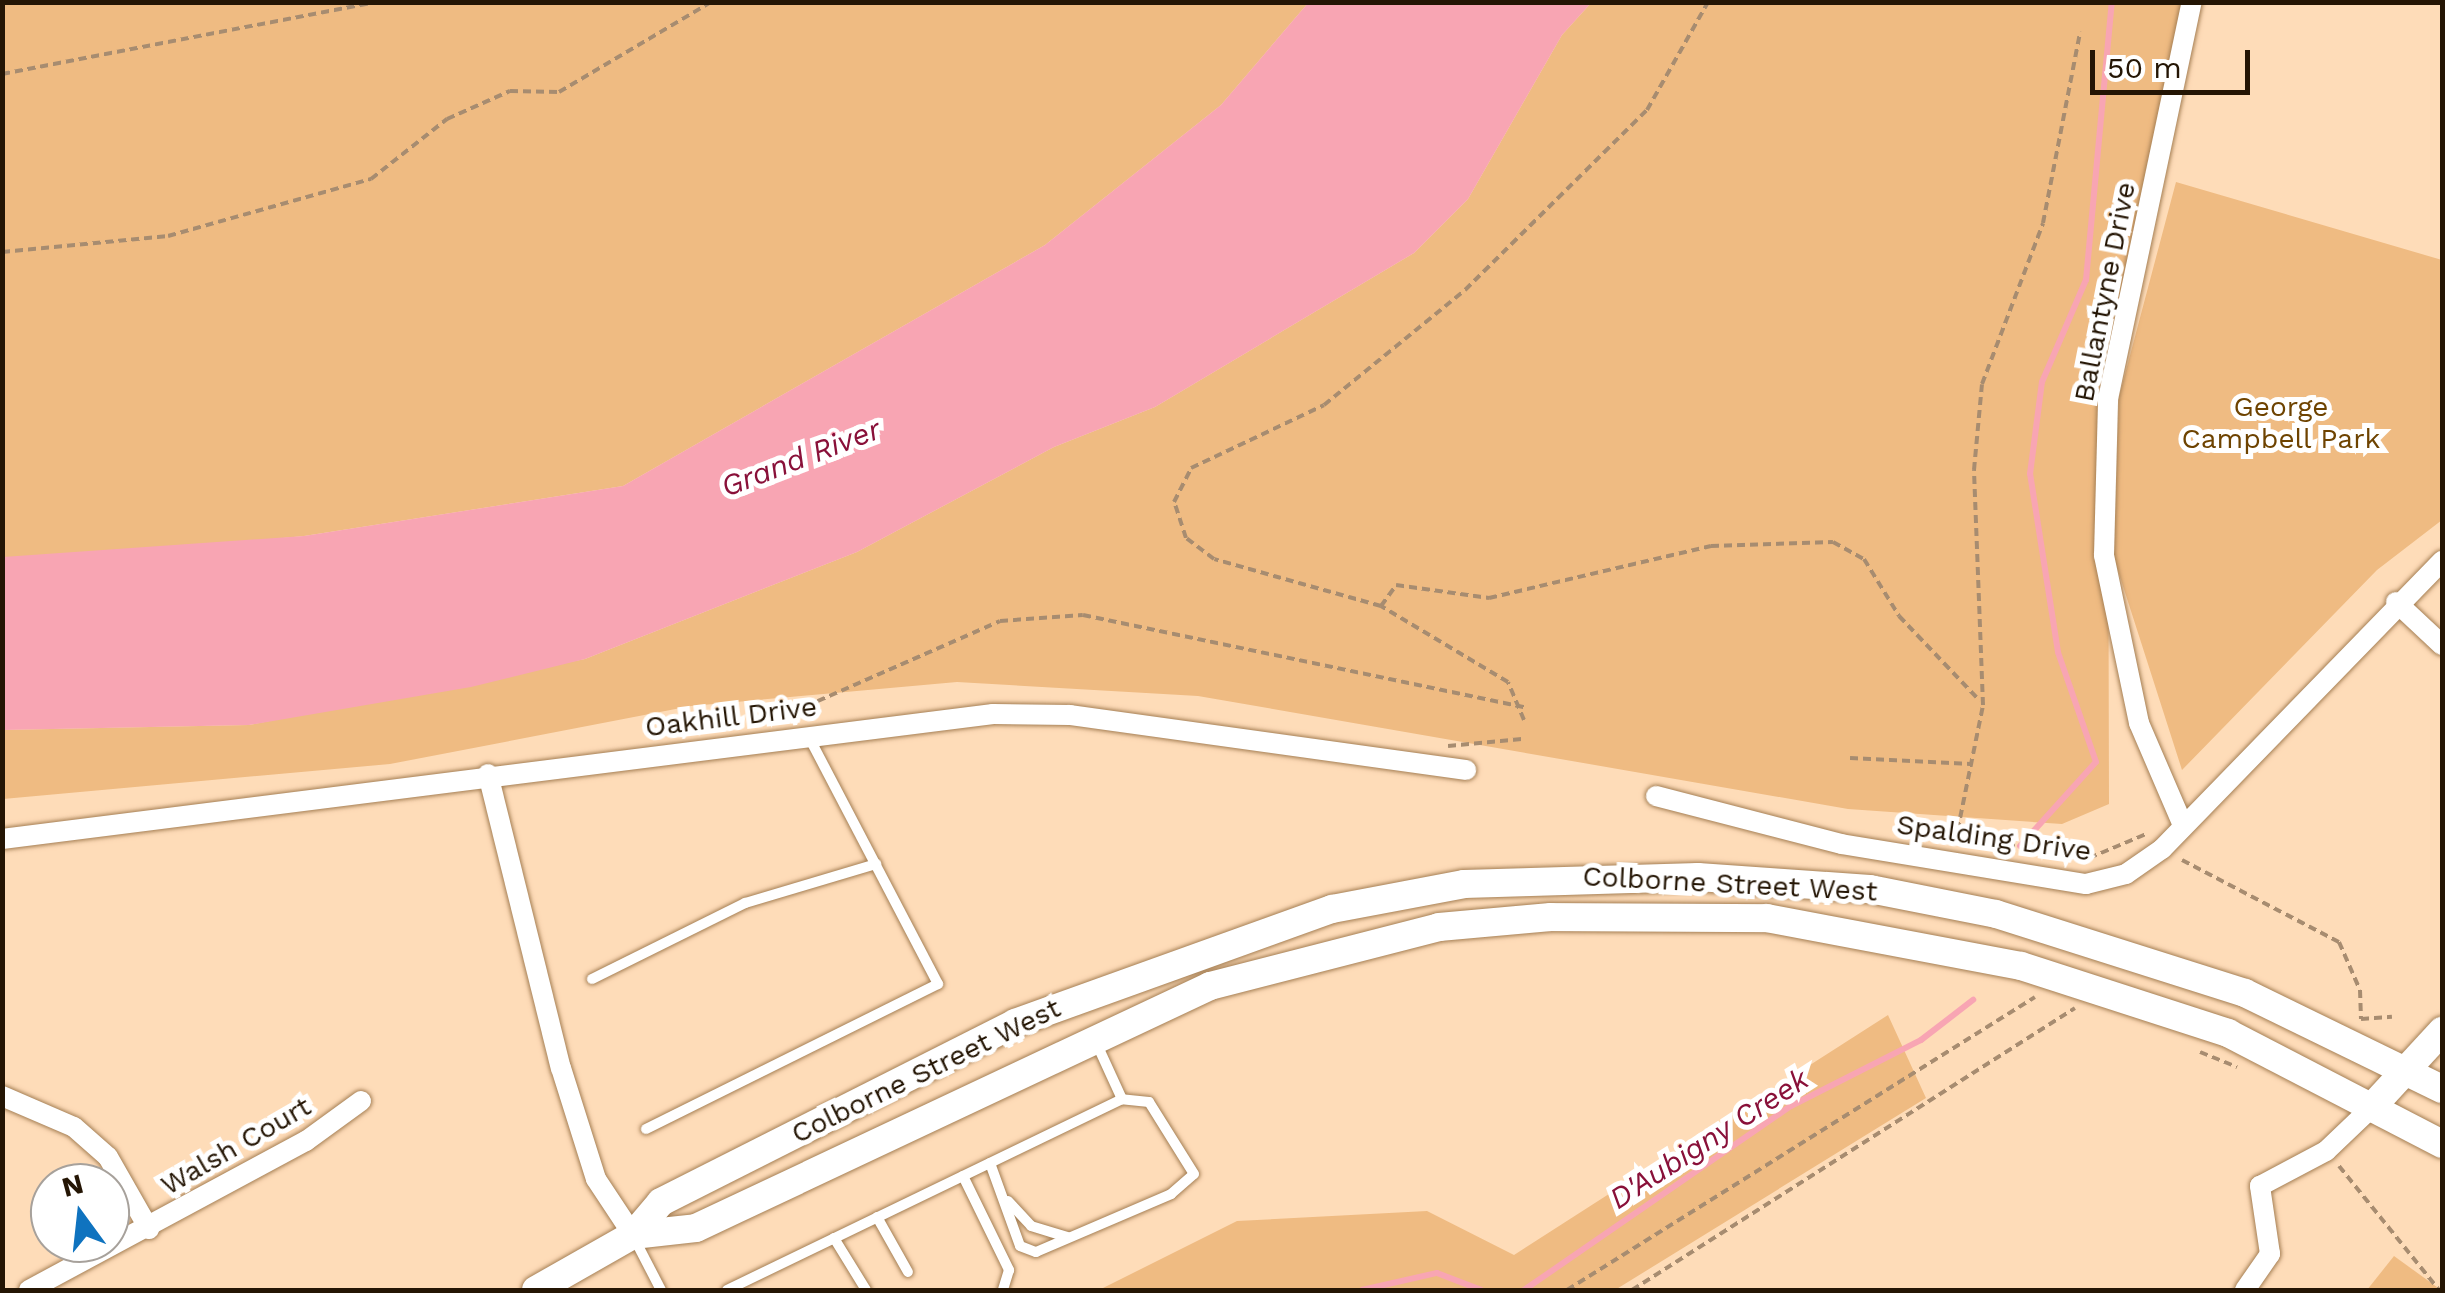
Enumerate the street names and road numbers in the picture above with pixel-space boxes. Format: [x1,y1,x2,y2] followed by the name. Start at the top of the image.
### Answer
[2067,179,2143,405] street label: Ballantyne Drive
[643,690,819,744] street label: Oakhill Drive
[1895,808,2093,868] street label: Spalding Drive
[1581,859,1879,909] street label: Colborne Street West
[786,991,1066,1151] street label: Colborne Street West
[155,1090,317,1202] street label: Walsh Court

